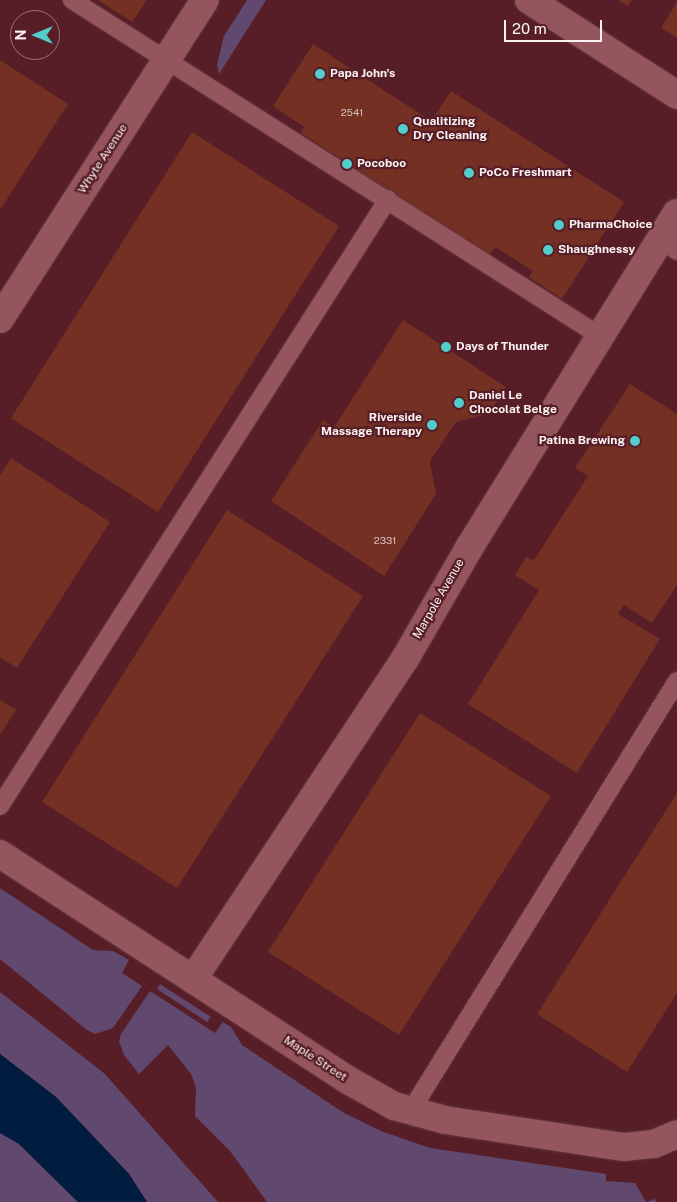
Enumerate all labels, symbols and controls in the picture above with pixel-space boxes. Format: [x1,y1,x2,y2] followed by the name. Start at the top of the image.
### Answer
[10,10,60,60] north arrow
[507,10,604,42] scale bar
[512,20,547,37] text: 20 m
[13,30,29,40] text: N
[330,67,395,81] place label: Papa John's
[314,68,326,80] marker: Papa John's
[341,107,363,119] house number: 2541
[413,115,487,143] place label: Qualitizing Dry Cleaning
[75,122,131,196] street label: Whyte Avenue
[397,123,409,135] marker: Qualitizing Dry Cleaning
[357,157,406,171] place label: Pocoboo
[341,158,353,170] marker: Pocoboo
[479,166,572,180] place label: PoCo Freshmart
[463,167,475,179] marker: PoCo Freshmart
[569,218,652,232] place label: PharmaChoice
[553,219,565,231] marker: PharmaChoice
[558,243,635,257] place label: Shaughnessy
[542,244,554,256] marker: Shaughnessy
[456,340,549,354] place label: Days of Thunder
[440,341,452,353] marker: Days of Thunder
[469,389,557,417] place label: Daniel Le Chocolat Belge
[453,397,465,409] marker: Daniel Le Chocolat Belge
[321,411,422,439] place label: Riverside Massage Therapy
[426,419,438,431] marker: Riverside Massage Therapy
[539,434,625,448] place label: Patina Brewing
[629,435,641,447] marker: Patina Brewing
[374,535,396,547] house number: 2331
[410,556,468,642] street label: Marpole Avenue
[281,1033,349,1085] street label: Maple Street

